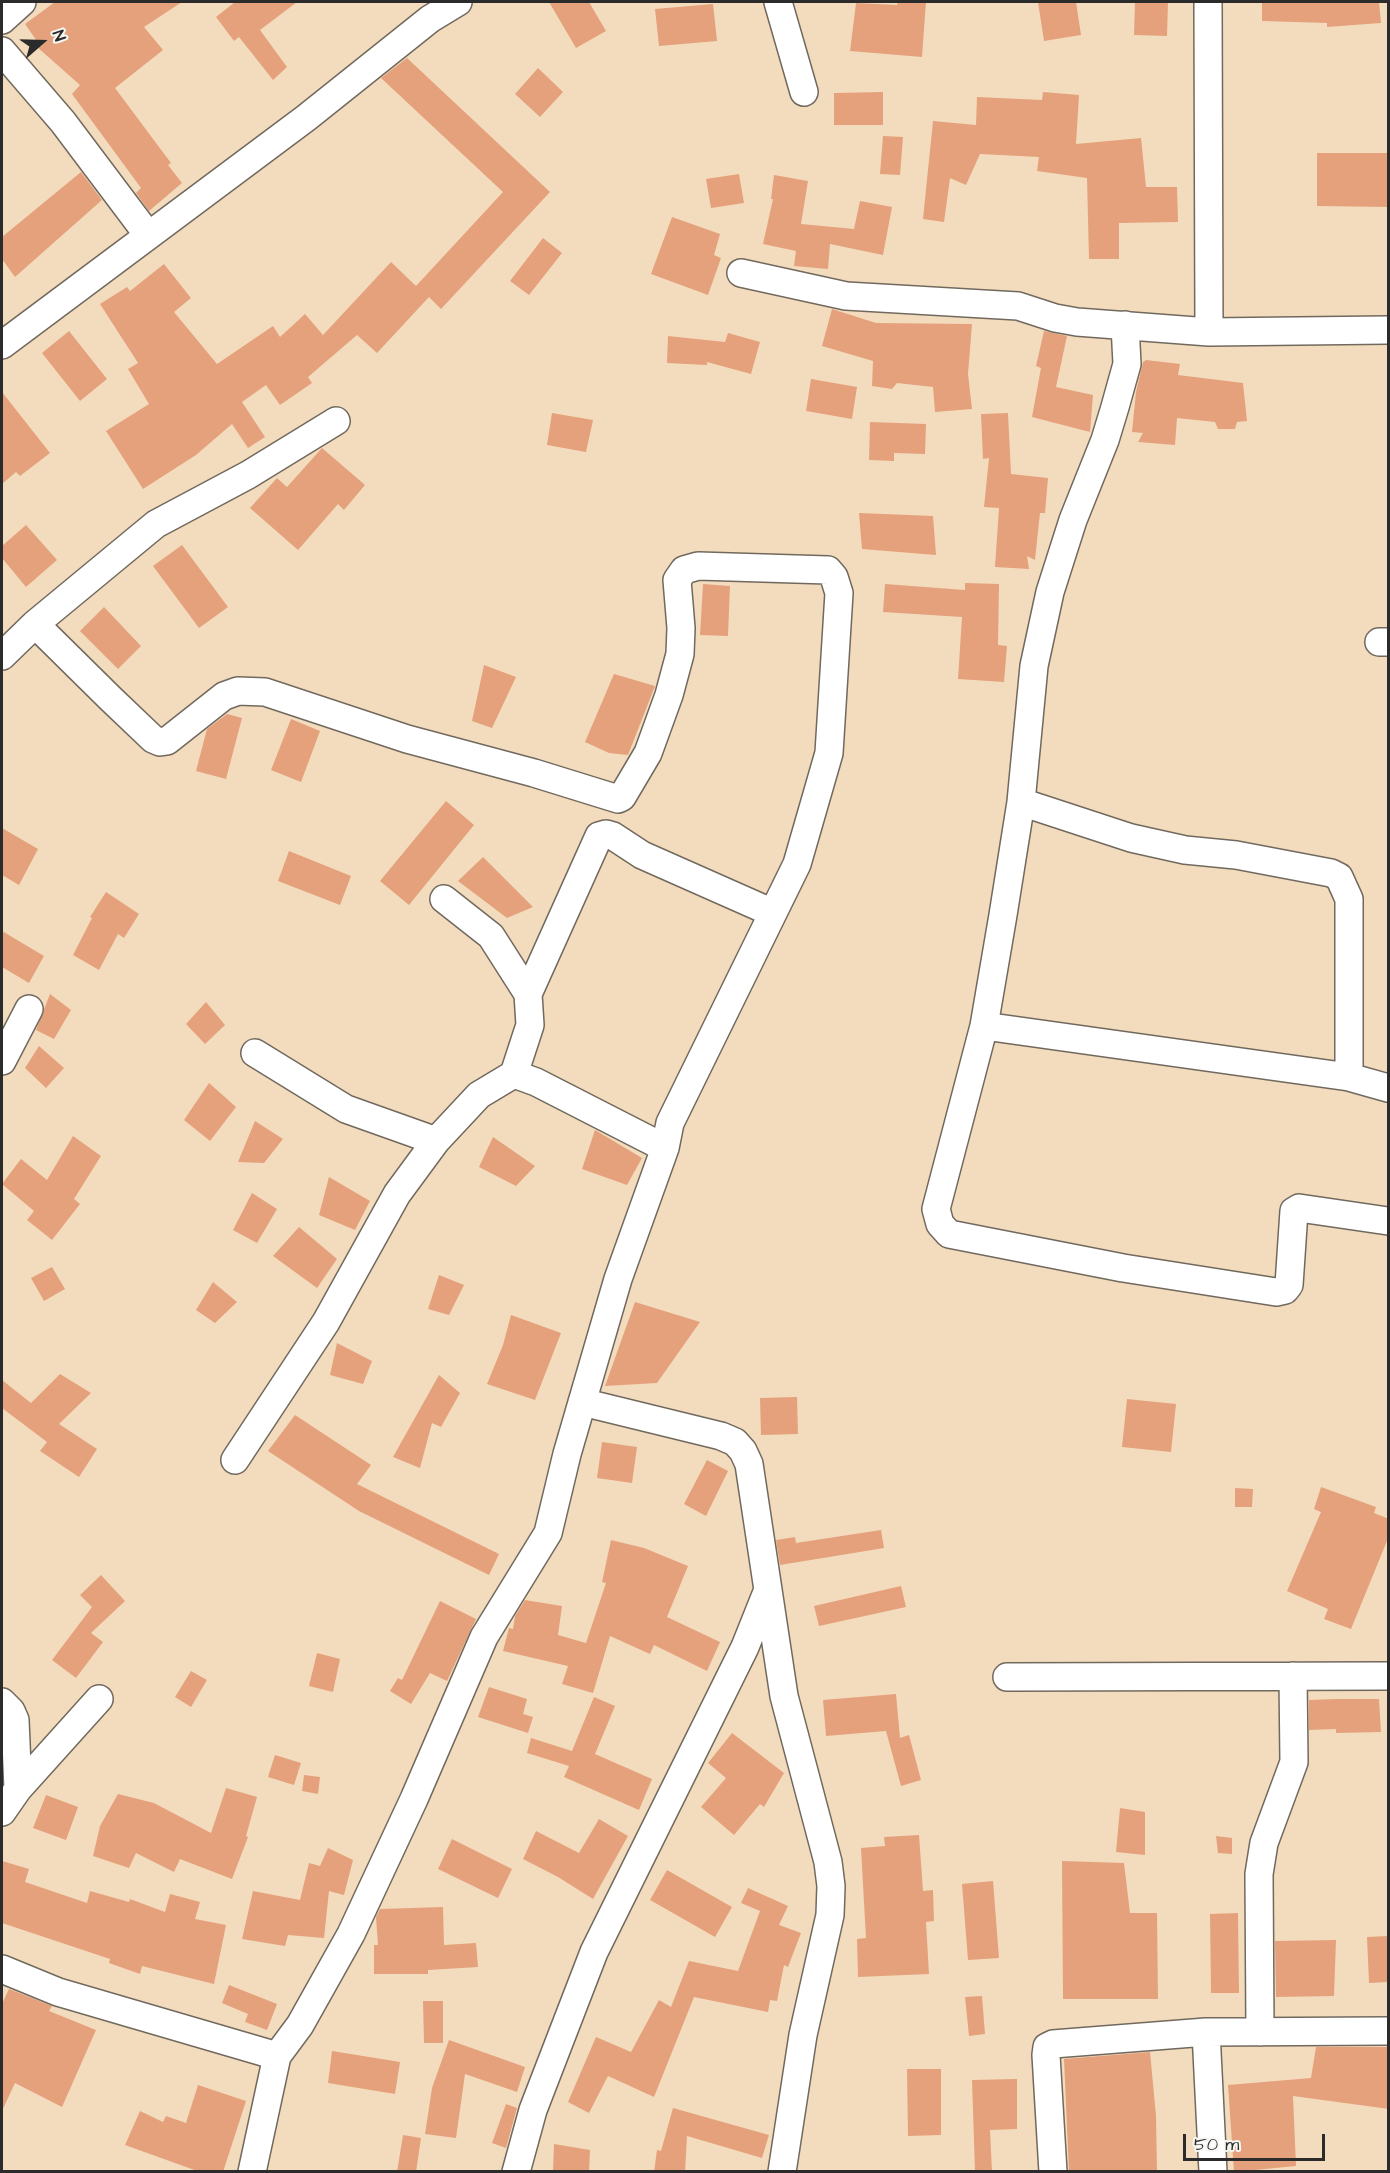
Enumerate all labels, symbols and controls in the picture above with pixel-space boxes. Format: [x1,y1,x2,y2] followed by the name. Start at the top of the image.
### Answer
[12,12,72,72] north arrow
[47,27,71,44] text: N
[1186,2122,1328,2160] scale bar
[1194,2132,1239,2157] text: 50 m

